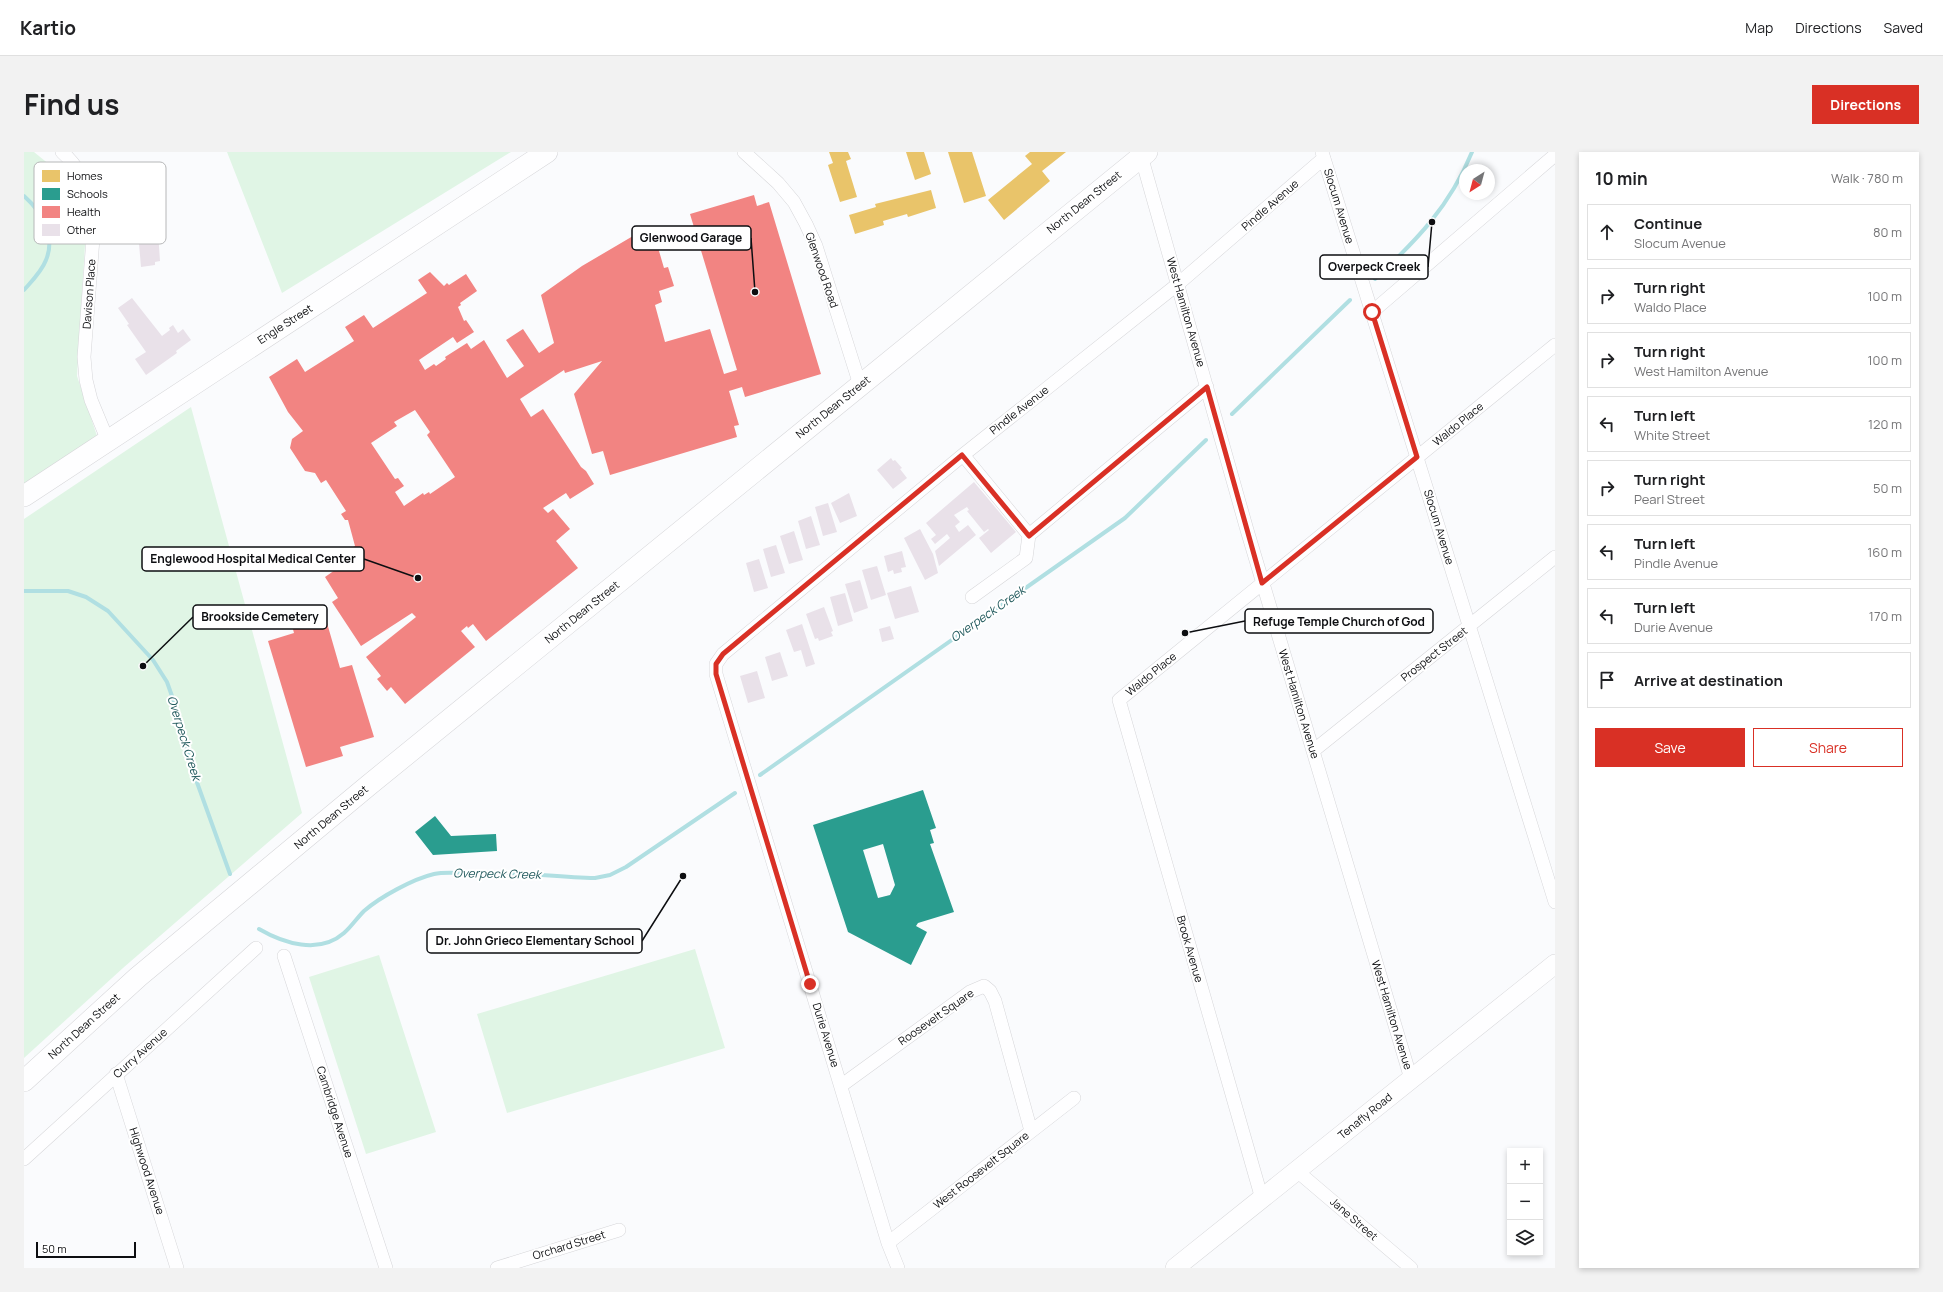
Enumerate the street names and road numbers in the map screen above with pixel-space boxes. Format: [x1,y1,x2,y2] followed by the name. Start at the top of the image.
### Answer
[1043,167,1124,236] street label: North Dean Street
[1321,167,1358,246] street label: Slocum Avenue
[1238,175,1302,234] street label: Pindle Avenue
[802,230,842,310] street label: Glenwood Road
[1164,255,1210,369] street label: West Hamilton Avenue
[79,258,98,329] street label: Davison Place
[254,300,315,347] street label: Engle Street
[792,372,873,441] street label: North Dean Street
[986,381,1052,437] street label: Pindle Avenue
[1429,398,1487,449] street label: Waldo Place
[1421,488,1458,567] street label: Slocum Avenue
[541,577,622,646] street label: North Dean Street
[1397,623,1470,684] street label: Prospect Street
[1276,647,1323,761] street label: West Hamilton Avenue
[1122,648,1180,699] street label: Waldo Place
[291,781,371,852] street label: North Dean Street
[1174,914,1207,985] street label: Brook Avenue
[1369,958,1416,1072] street label: West Hamilton Avenue
[895,985,977,1048] street label: Roosevelt Square
[44,989,123,1062] street label: North Dean Street
[810,1001,844,1070] street label: Durie Avenue
[109,1024,170,1081] street label: Curry Avenue
[314,1064,358,1160] street label: Cambridge Avenue
[1334,1089,1395,1142] street label: Tenafly Road
[126,1125,169,1217] street label: Highwood Avenue
[930,1127,1032,1212] street label: West Roosevelt Square
[1327,1194,1381,1244] street label: Jane Street
[531,1226,607,1263] street label: Orchard Street

